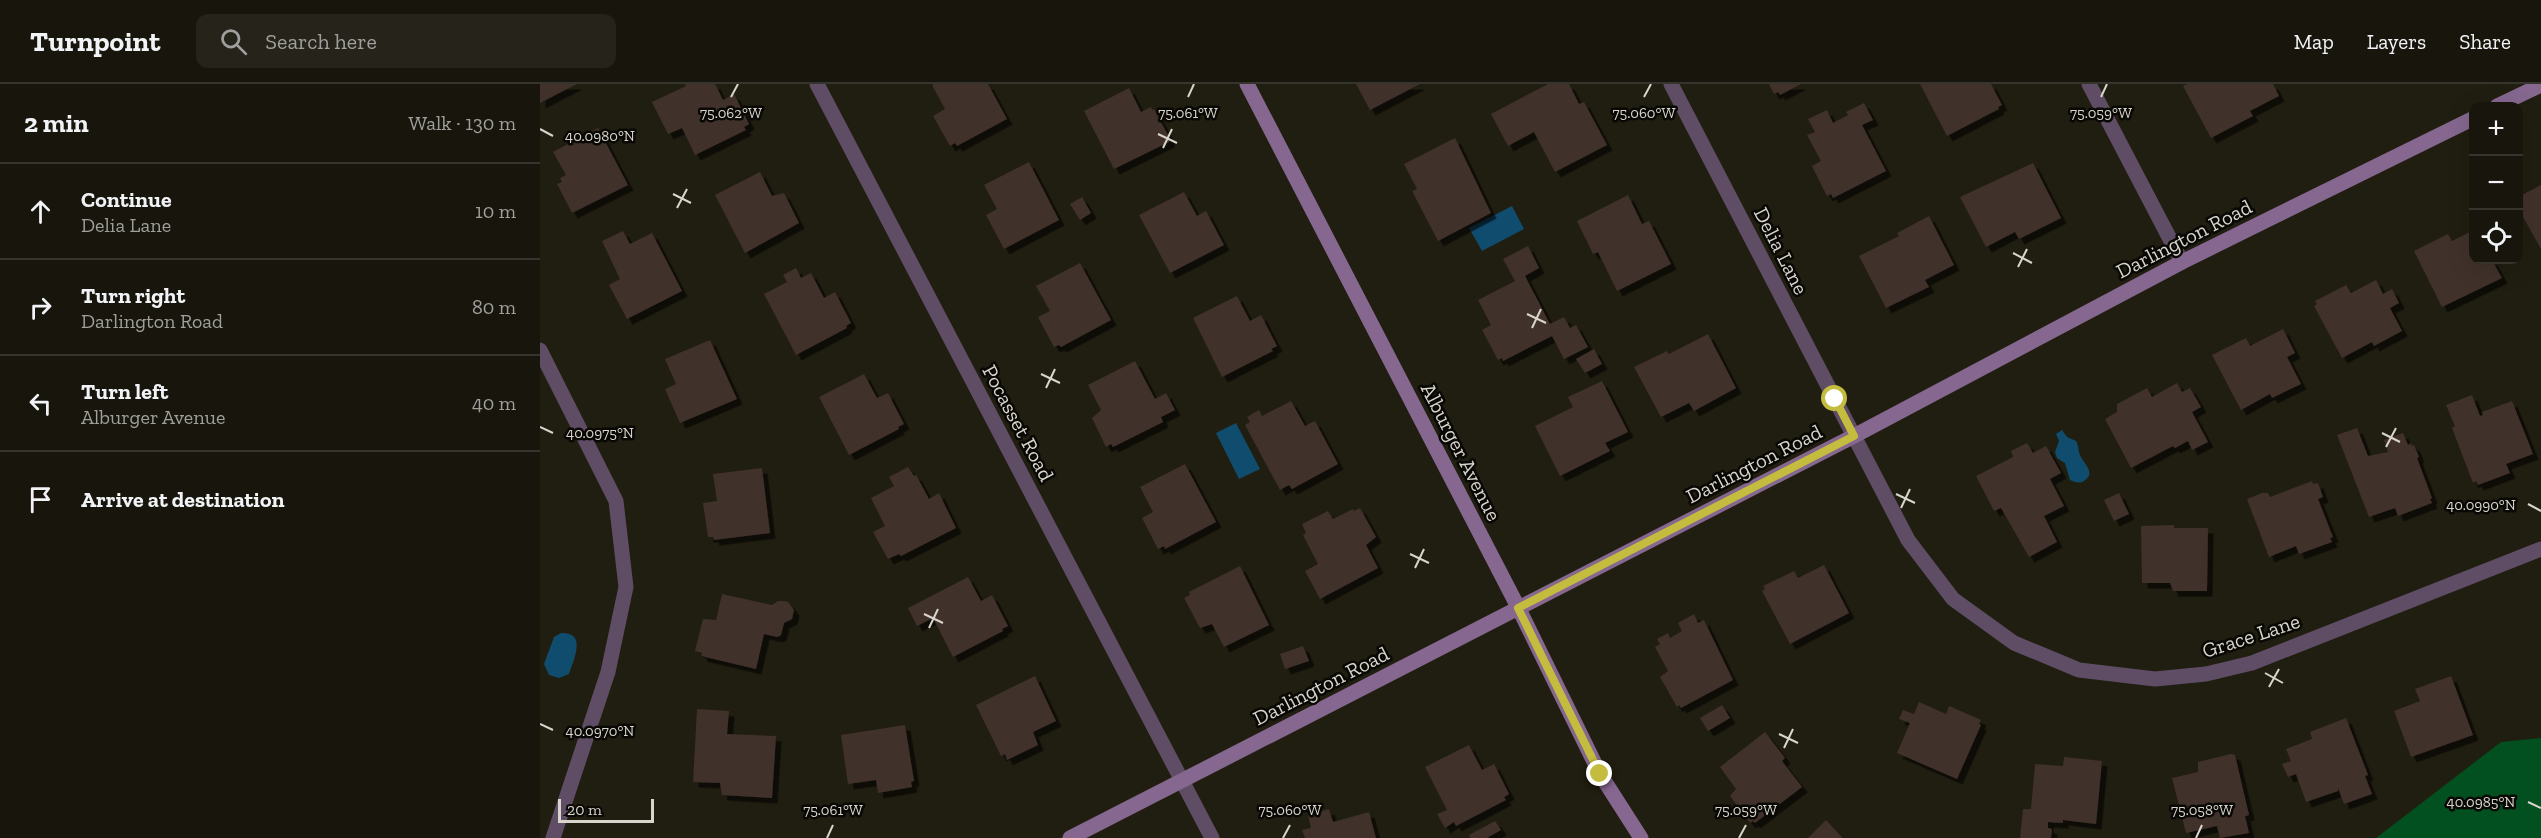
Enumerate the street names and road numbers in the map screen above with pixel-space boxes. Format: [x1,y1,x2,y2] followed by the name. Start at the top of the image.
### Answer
[2112,193,2256,284] street label: Darlington Road
[1749,203,1814,299] street label: Delia Lane
[977,360,1060,486] street label: Pocasset Road
[1416,379,1507,525] street label: Alburger Avenue
[1682,418,1826,509] street label: Darlington Road
[2199,608,2303,663] street label: Grace Lane
[1249,640,1393,731] street label: Darlington Road

